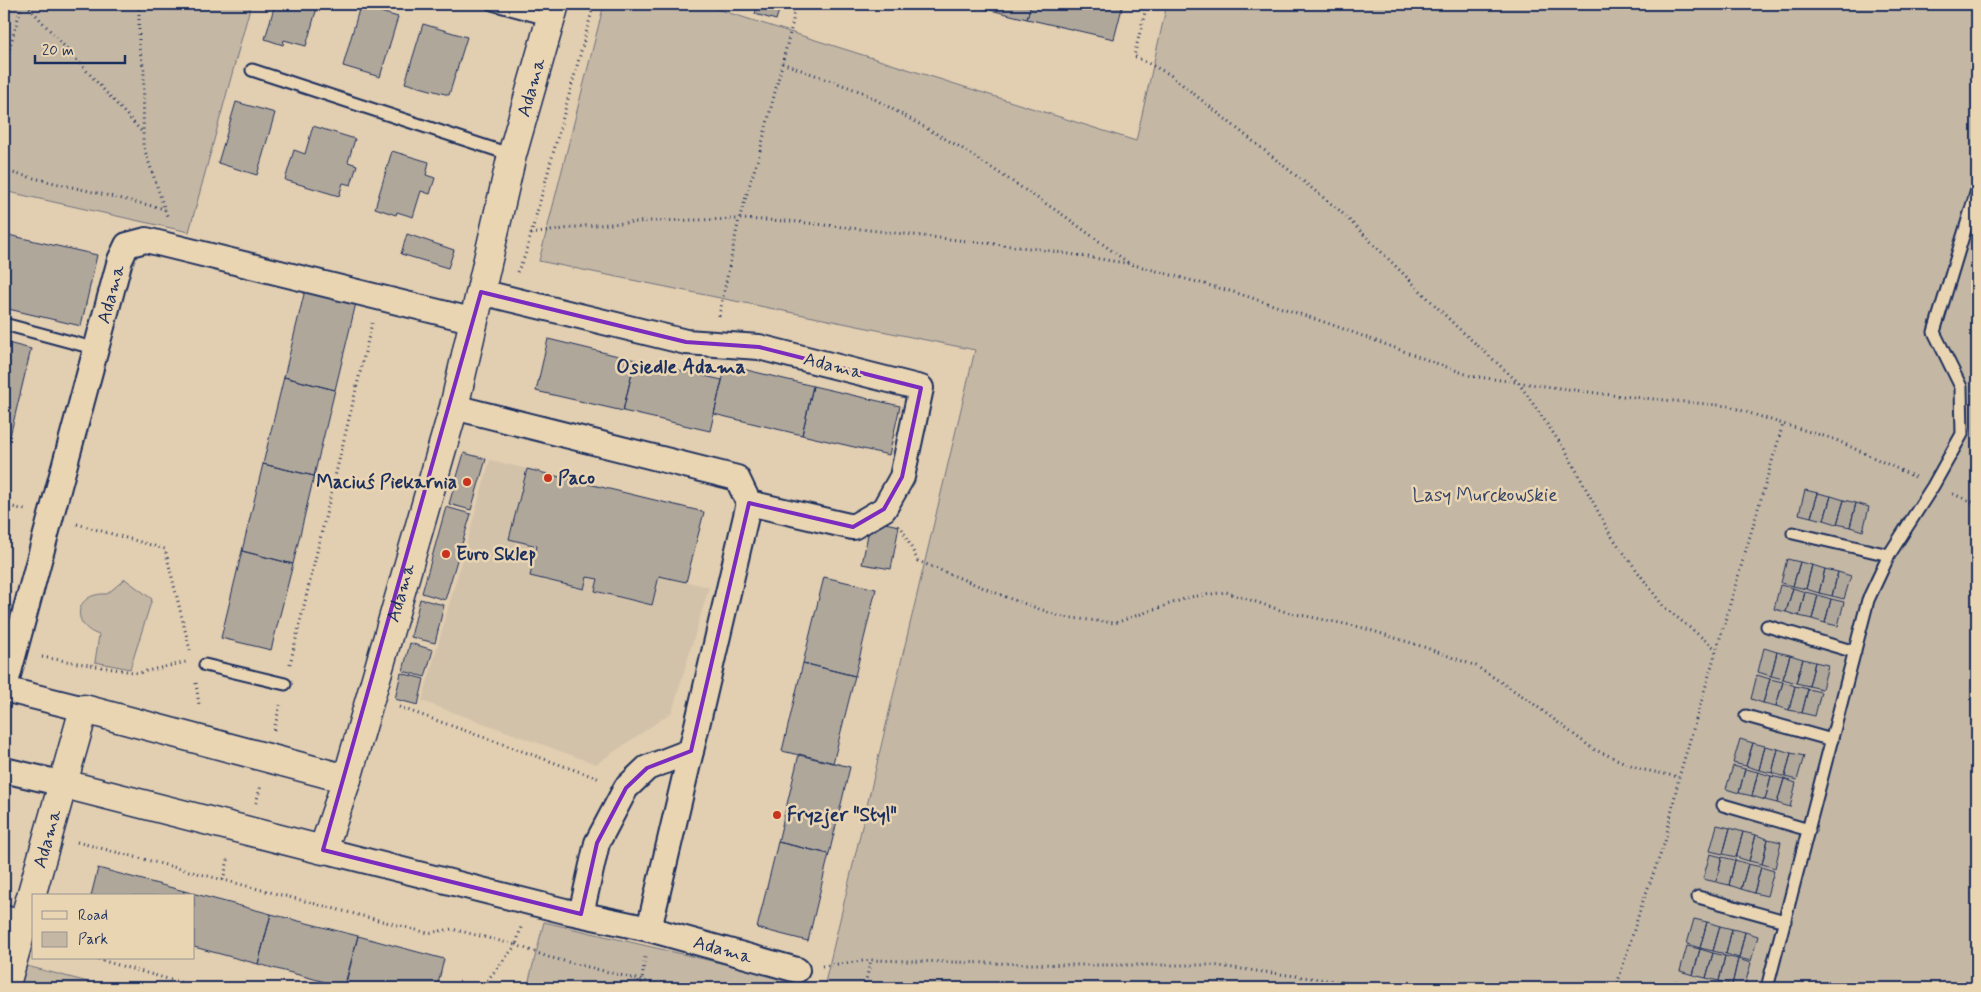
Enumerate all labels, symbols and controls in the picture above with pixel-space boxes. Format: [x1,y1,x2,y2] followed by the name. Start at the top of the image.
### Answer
[35,32,125,64] scale bar
[42,41,74,61] text: 20 m
[511,55,552,120] street label: Adama
[91,261,131,326] street label: Adama
[801,347,866,386] street label: Adama
[616,354,746,381] district label: Osiedle Adama
[558,466,595,491] place label: Paco
[316,470,457,495] place label: Maciuś Piekarnia
[542,472,554,484] marker: Paco
[461,476,473,488] marker: Maciuś Piekarnia
[1412,483,1558,508] park label: Lasy Murckowskie
[456,542,536,567] place label: Euro Sklep
[440,548,452,560] marker: Euro Sklep
[380,560,421,625] street label: Adama
[787,803,897,829] place label: Fryzjer "Styl"
[27,806,68,871] street label: Adama
[771,809,783,821] marker: Fryzjer "Styl"
[32,894,195,960] legend
[78,906,108,926] text: Road
[691,929,756,970] street label: Adama
[78,930,108,950] text: Park

